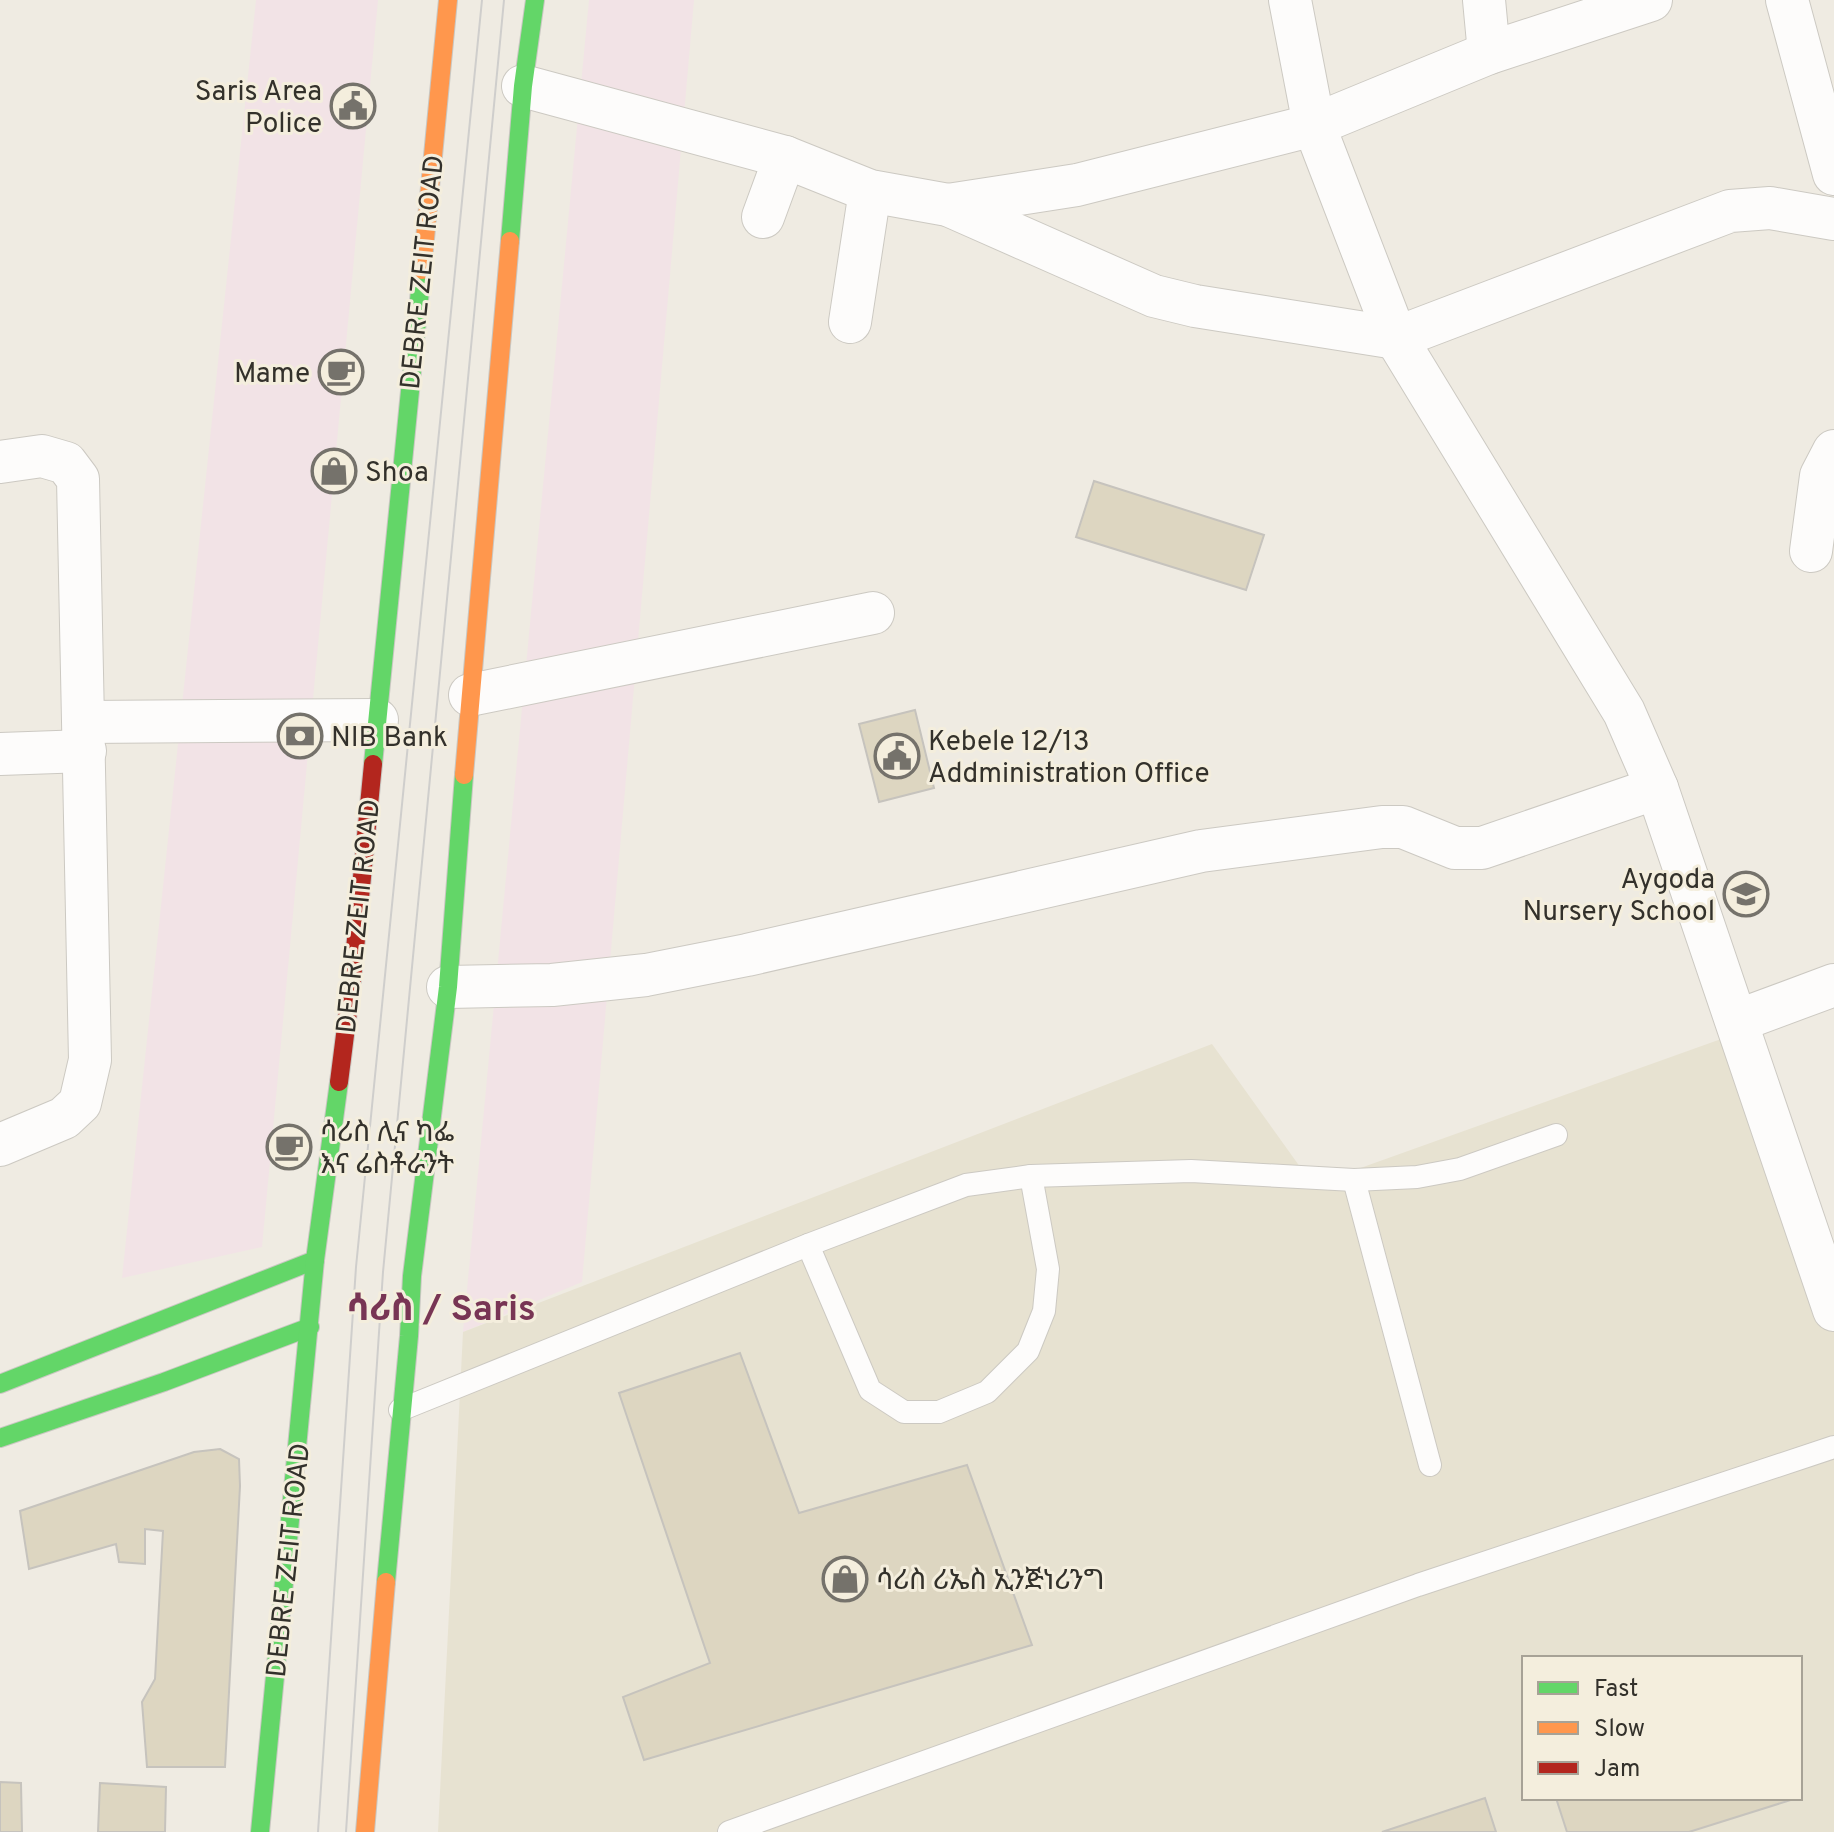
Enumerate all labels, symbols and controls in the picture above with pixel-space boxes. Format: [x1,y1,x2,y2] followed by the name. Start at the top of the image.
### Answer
[195,75,322,143] place label: Saris Area Police
[329,82,377,130] public building icon: Saris Area Police
[394,153,454,391] street label: DEBRE ZEIT ROAD
[317,348,365,396] cafe icon: Mame
[234,357,310,393] place label: Mame
[310,447,358,495] shop icon: Shoa
[365,456,429,492] place label: Shoa
[276,712,324,760] bank icon: NIB Bank
[331,721,448,757] place label: NIB Bank
[928,725,1210,793] place label: Kebele 12/13 Addministration Office
[873,732,921,780] public building icon: Kebele 12/13 Addministration Office
[330,797,390,1035] street label: DEBRE ZEIT ROAD
[1522,863,1715,931] place label: Aygoda Nursery School
[1722,870,1770,918] school or university icon: Aygoda Nursery School
[320,1116,454,1184] place label: ሳሪስ ሊና ካፌ እና ሬስቶራንት
[265,1123,313,1171] cafe icon: ሳሪስ ሊና ካፌ እና ሬስቶራንት
[346,1288,536,1334] district label: ሳሪስ / Saris
[260,1441,320,1679] street label: DEBRE ZEIT ROAD
[821,1555,869,1603] shop icon: ሳሪስ ሪኤስ ኢንጅነሪንግ
[876,1564,1104,1600] place label: ሳሪስ ሪኤስ ኢንጅነሪንግ
[1522,1656,1802,1800] legend
[1594,1675,1638,1705] text: Fast
[1594,1715,1645,1745] text: Slow
[1594,1755,1640,1785] text: Jam

